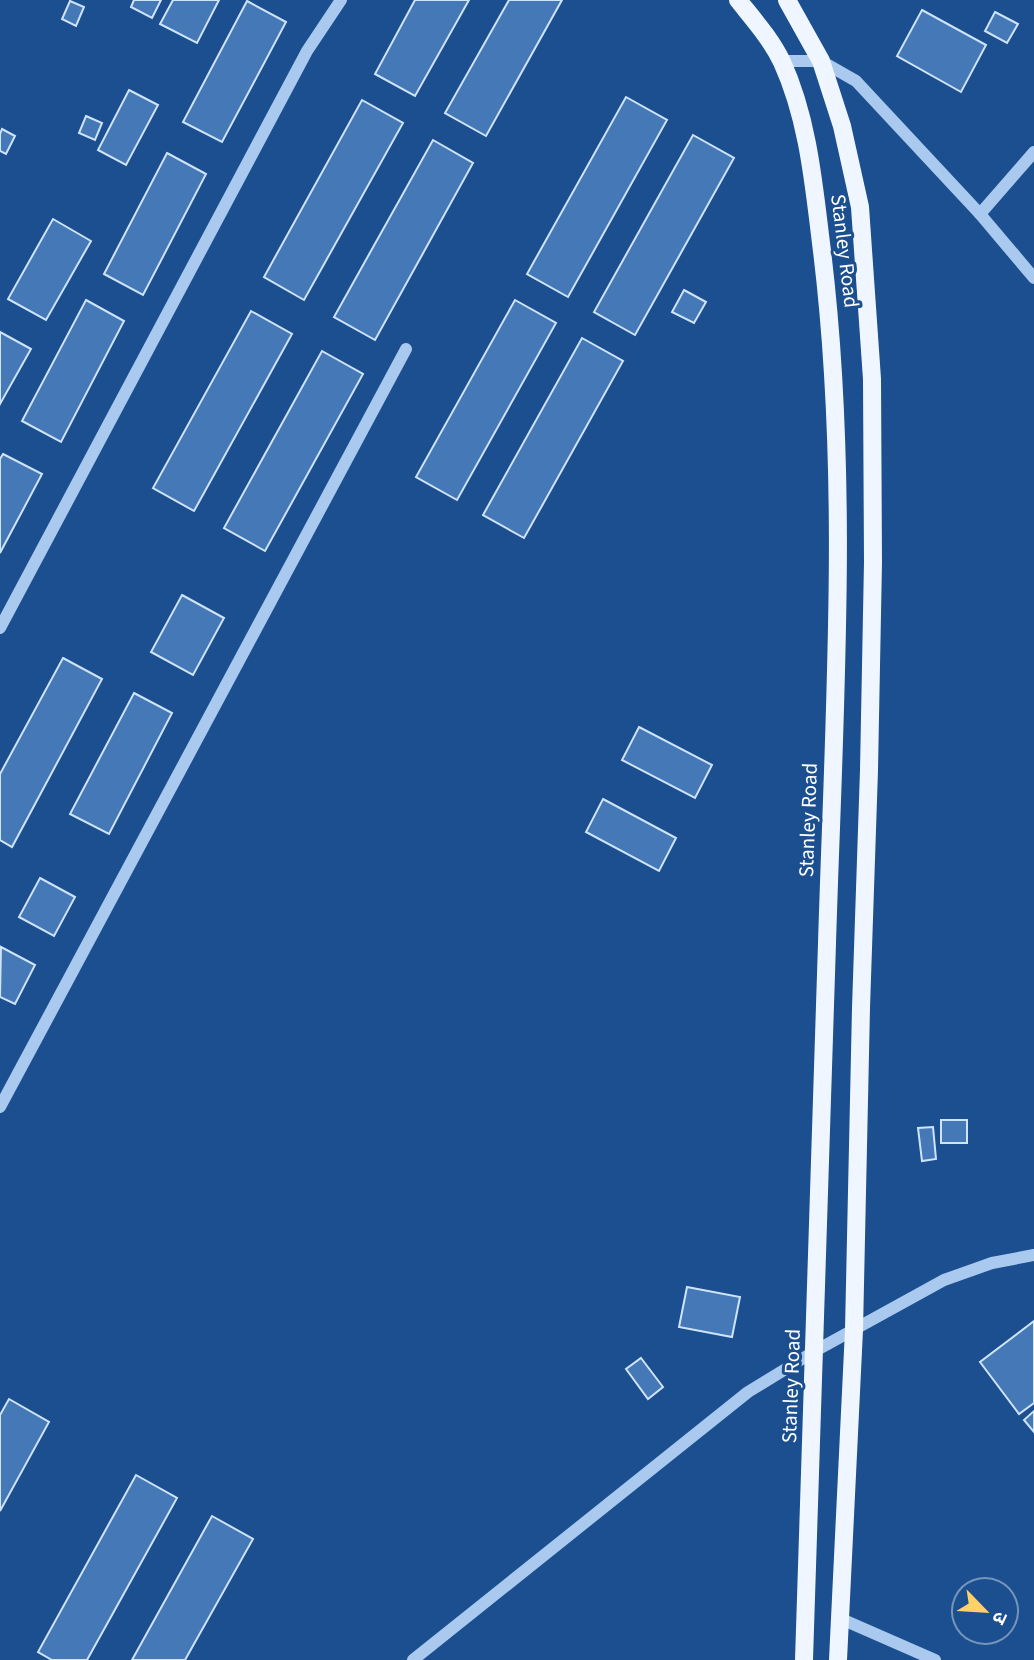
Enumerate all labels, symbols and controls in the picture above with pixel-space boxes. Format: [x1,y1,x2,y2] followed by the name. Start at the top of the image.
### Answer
[823,192,867,310] street label: Stanley Road
[791,762,825,878] street label: Stanley Road
[774,1328,808,1444] street label: Stanley Road
[950,1576,1020,1646] north arrow
[984,1607,1014,1629] text: उ

